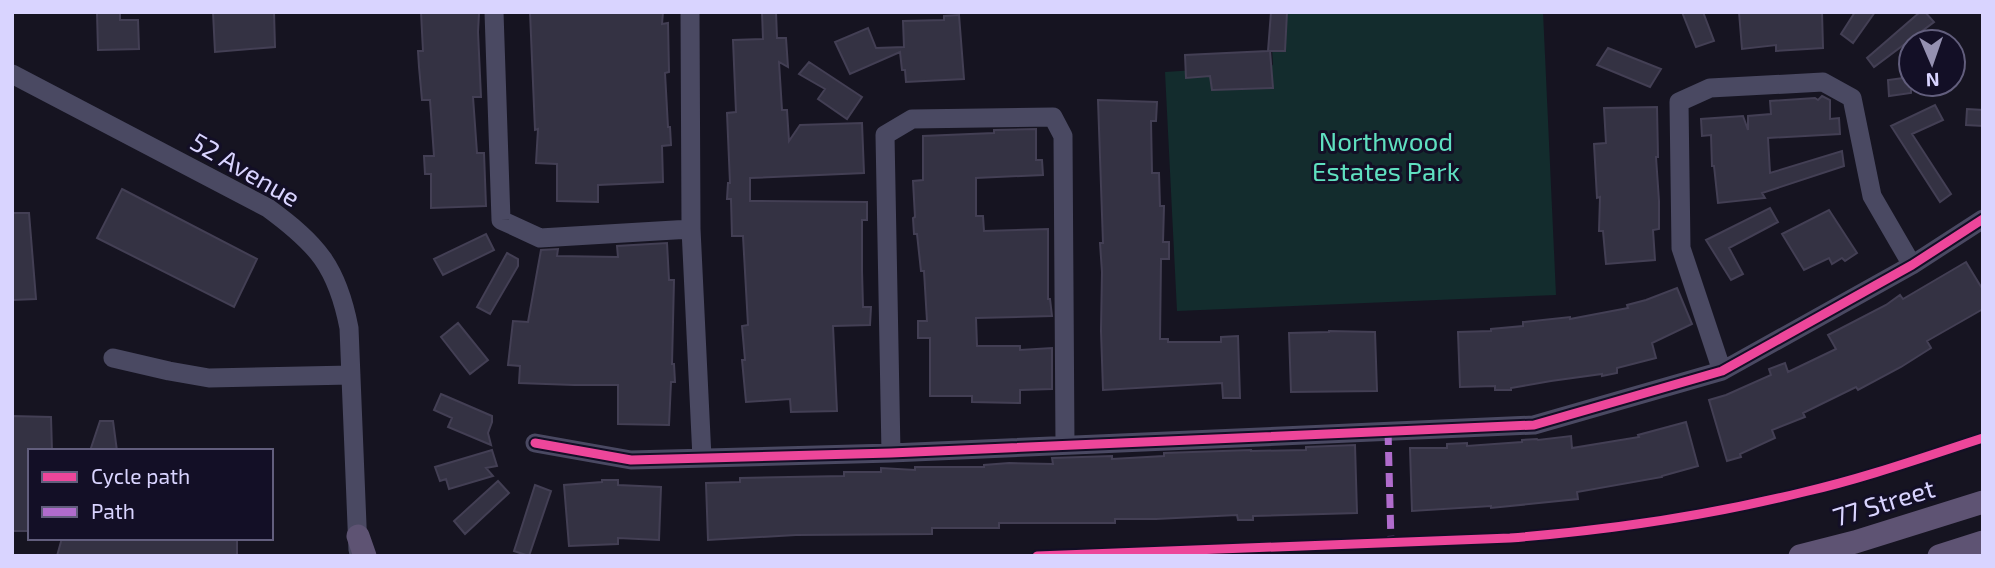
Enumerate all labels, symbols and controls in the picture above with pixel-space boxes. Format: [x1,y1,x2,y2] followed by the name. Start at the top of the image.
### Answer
[1897,28,1967,98] north arrow
[1925,69,1940,92] text: N
[186,125,306,212] street label: 52 Avenue
[1312,125,1460,186] park label: Northwood Estates Park
[28,449,273,540] legend
[91,463,190,488] text: Cycle path
[1829,471,1938,532] street label: 77 Street
[91,498,135,523] text: Path

